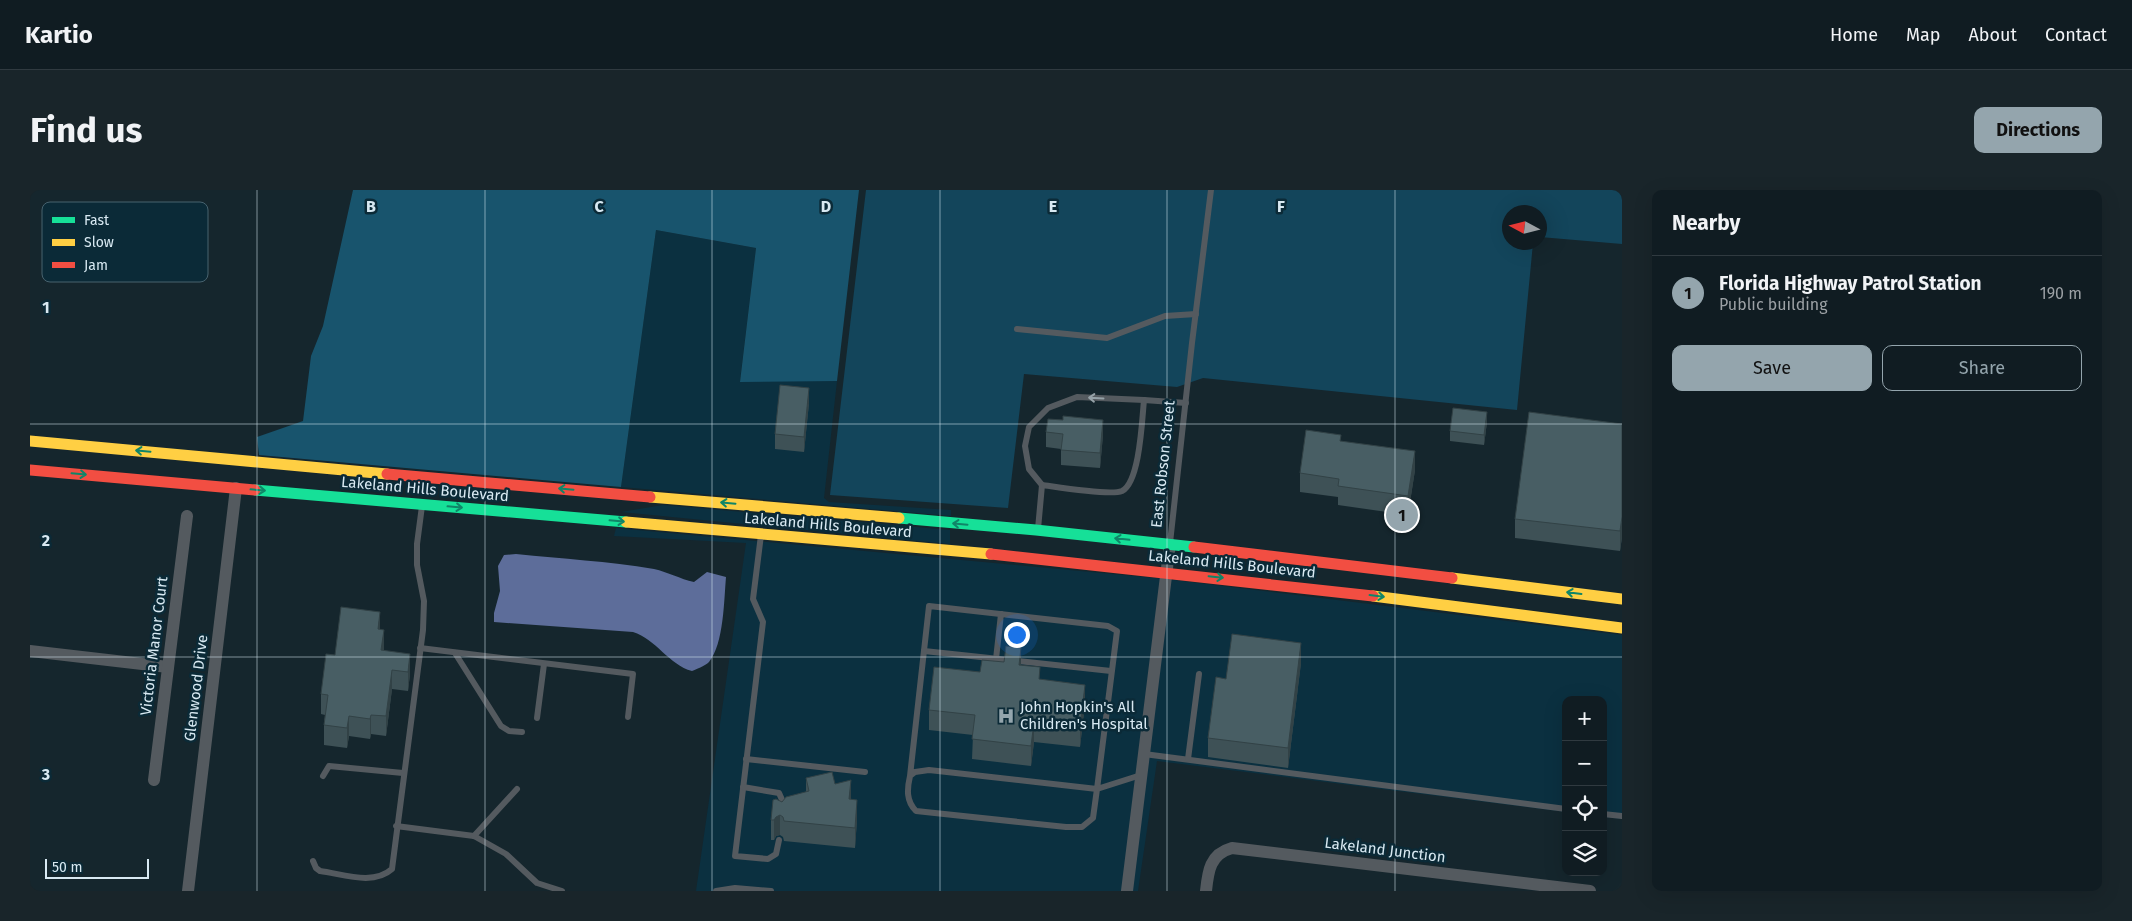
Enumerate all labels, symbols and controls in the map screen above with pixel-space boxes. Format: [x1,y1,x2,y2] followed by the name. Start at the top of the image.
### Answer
[25,21,93,49] text: Kartio
[1830,24,1878,46] text: Home
[1906,24,1940,46] text: Map
[1968,24,2017,46] text: About
[2045,24,2107,46] text: Contact
[1974,107,2102,153] button: Directions
[30,109,142,151] text: Find us
[366,197,376,216] text: B
[594,197,604,216] text: C
[821,197,831,216] text: D
[1049,197,1057,216] text: E
[1277,197,1285,216] text: F
[42,202,208,282] legend
[1502,205,1547,250] north arrow
[1672,210,1740,236] text: Nearby
[84,212,110,229] text: Fast
[84,234,114,251] text: Slow
[84,257,108,274] text: Jam
[1719,272,1981,295] text: Florida Highway Patrol Station
[1684,284,1692,303] text: 1
[2040,284,2082,303] text: 190 m
[1719,295,1827,314] text: Public building
[42,298,50,317] text: 1
[1672,345,1872,391] button: Save
[1882,345,2082,391] button: Share
[1088,393,1104,402] one-way arrow
[1147,399,1179,529] street label: East Robson Street
[135,446,151,456] one-way arrow
[70,469,86,479] one-way arrow
[340,473,510,505] street label: Lakeland Hills Boulevard
[250,485,266,495] one-way arrow
[559,485,575,494] one-way arrow
[1386,496,1418,534] pin: 1
[721,499,737,508] one-way arrow
[446,502,462,512] one-way arrow
[743,509,913,541] street label: Lakeland Hills Boulevard
[608,517,624,526] one-way arrow
[952,519,968,528] one-way arrow
[42,531,50,550] text: 2
[1114,534,1130,544] one-way arrow
[1147,546,1317,582] street label: Lakeland Hills Boulevard
[1207,572,1223,582] one-way arrow
[137,575,172,716] street label: Victoria Manor Court
[1566,588,1582,598] one-way arrow
[1369,591,1385,601] one-way arrow
[1004,622,1030,648] your location
[181,634,211,742] street label: Glenwood Drive
[1562,696,1607,876] map controls
[1562,696,1607,741] button: +
[1020,698,1148,733] place label: John Hopkin's All Children's Hospital
[996,706,1016,726] hospital icon: John Hopkin's All Children's Hospital
[1562,741,1607,786] button: −
[41,765,50,784] text: 3
[1562,786,1607,831] button: locate
[1562,831,1607,876] button: layers
[1323,834,1447,866] street label: Lakeland Junction
[45,856,149,879] scale bar
[52,859,83,876] text: 50 m

